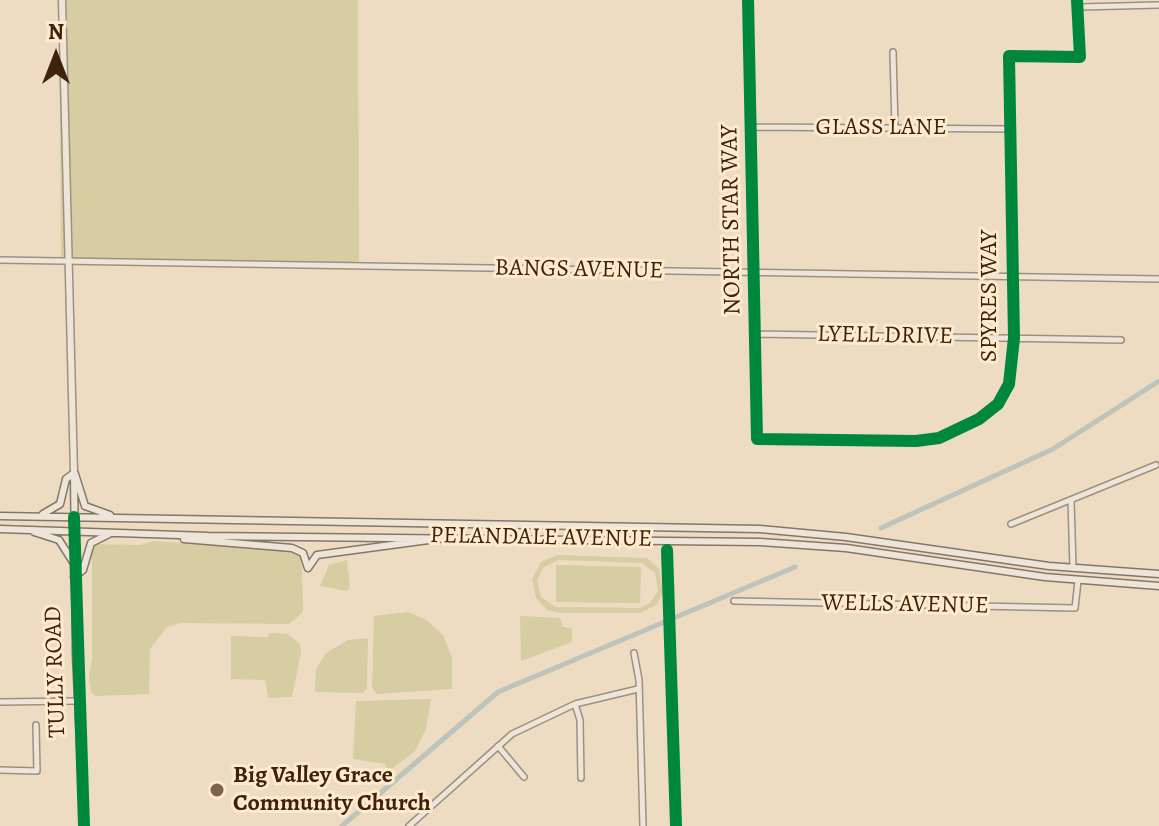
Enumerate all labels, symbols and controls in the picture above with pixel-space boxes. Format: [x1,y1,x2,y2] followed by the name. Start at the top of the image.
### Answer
[16,16,96,96] north arrow
[48,17,64,47] text: N
[815,114,947,142] street label: GLASS LANE
[716,125,748,315] street label: NORTH STAR WAY
[976,230,1004,362] street label: SPYRES WAY
[494,254,664,286] street label: BANGS AVENUE
[817,320,953,352] street label: LYELL DRIVE
[430,522,652,554] street label: PELANDALE AVENUE
[821,589,989,621] street label: WELLS AVENUE
[39,606,73,738] street label: TULLY ROAD
[233,762,431,818] place label: Big Valley Grace Community Church
[208,781,226,799] marker: Big Valley Grace Community Church

